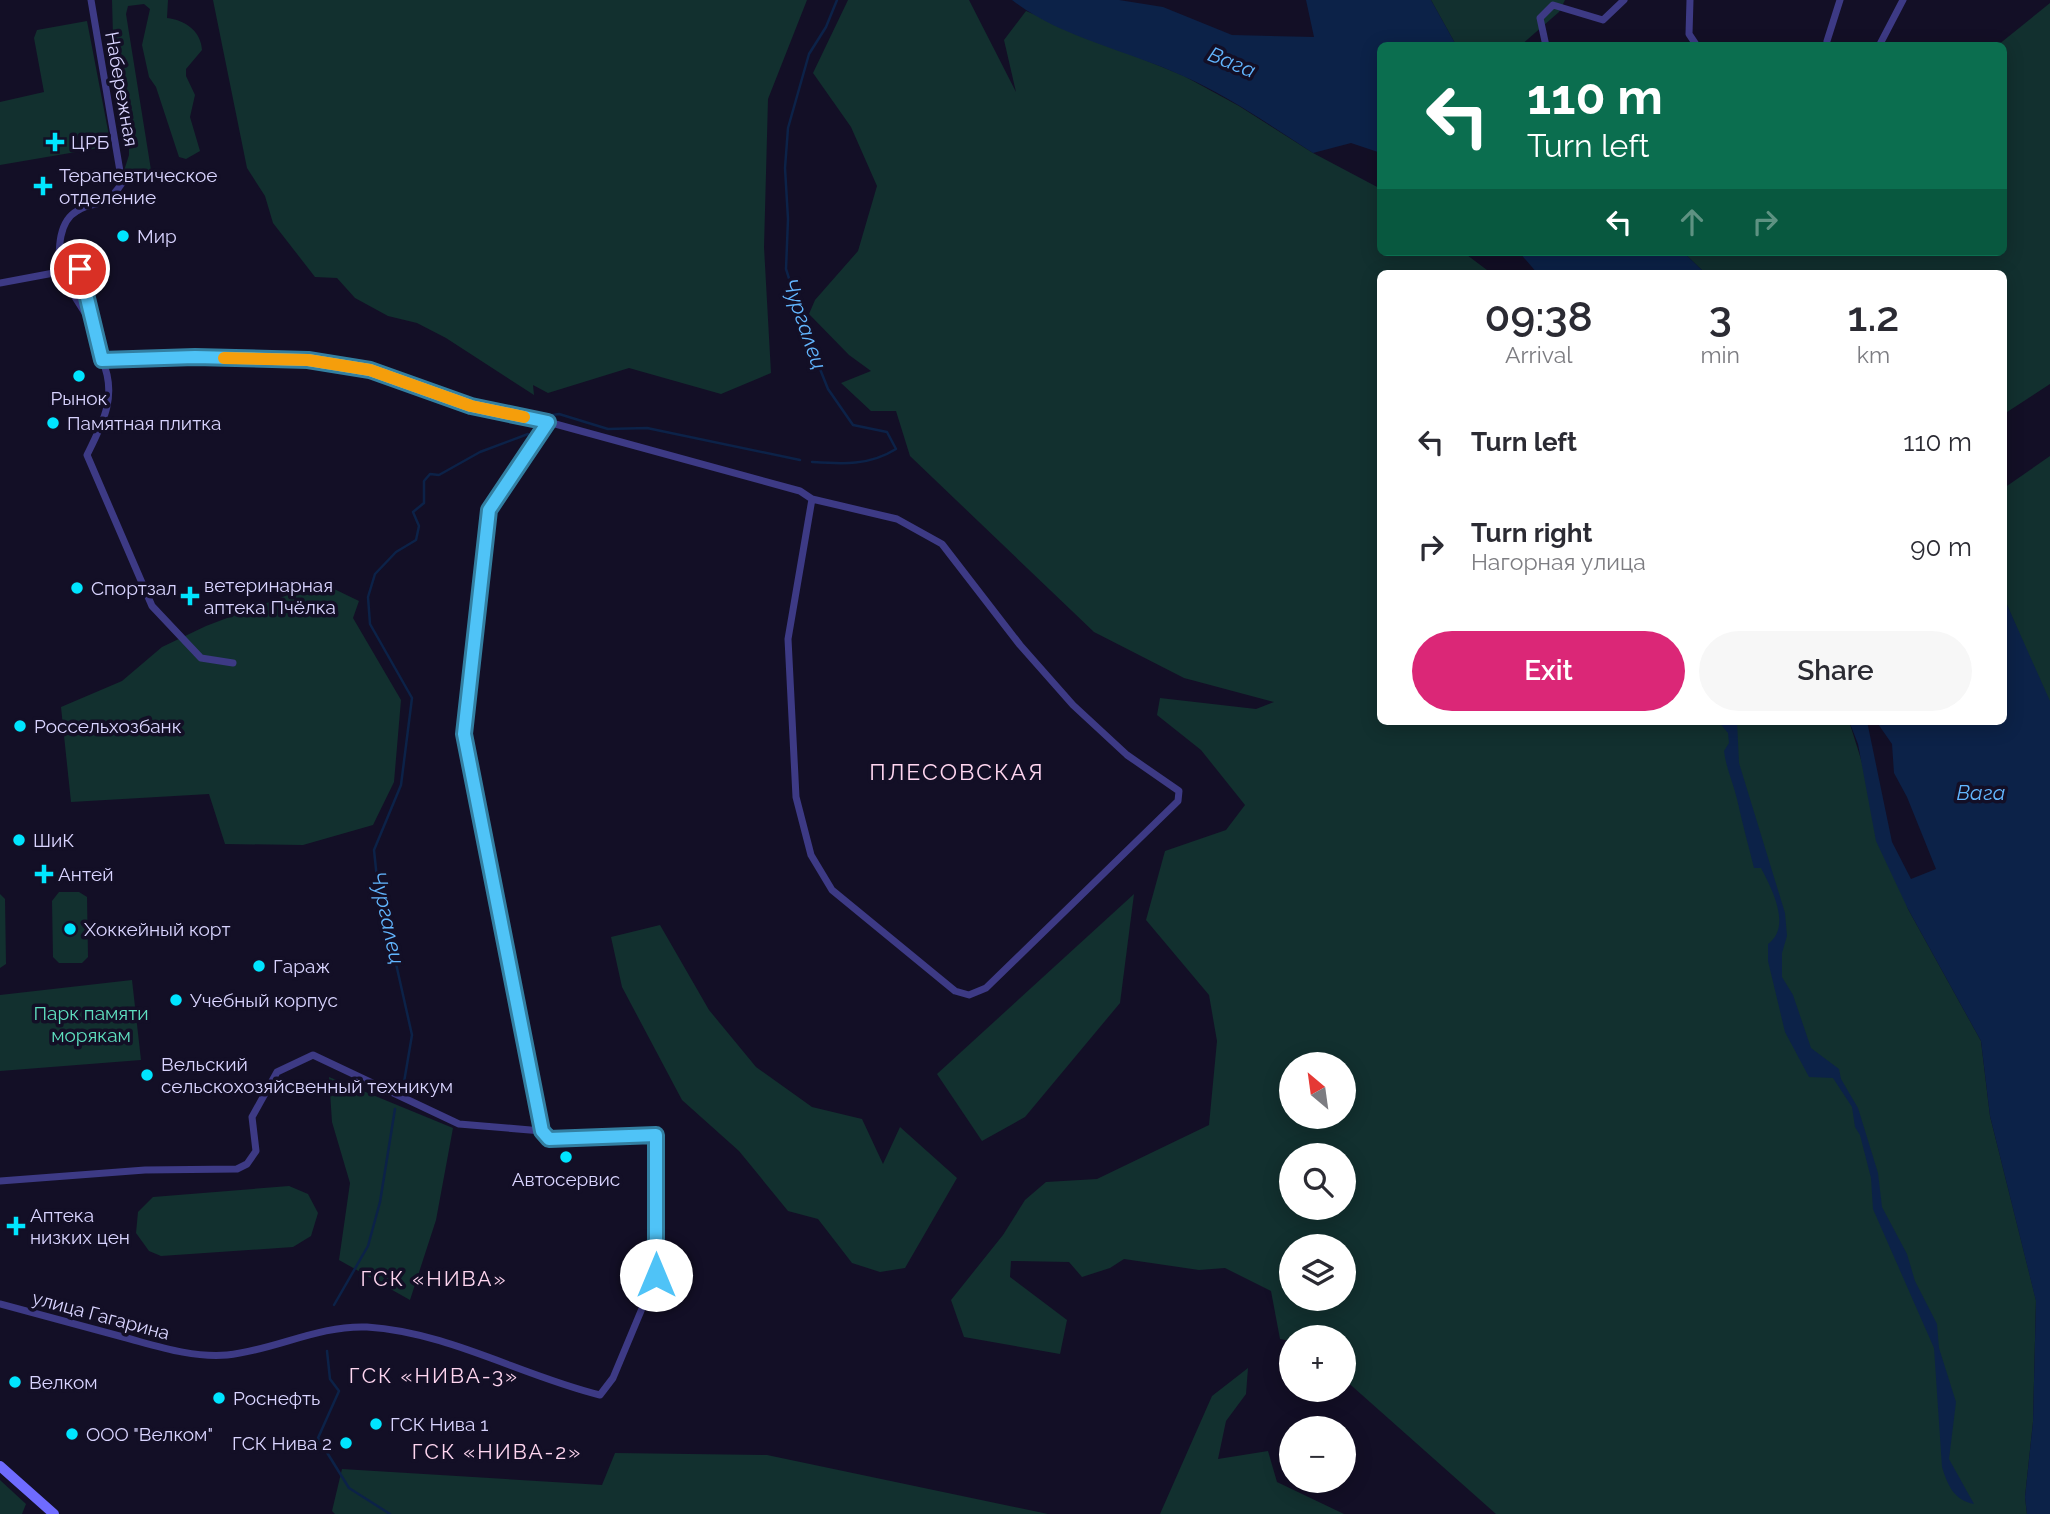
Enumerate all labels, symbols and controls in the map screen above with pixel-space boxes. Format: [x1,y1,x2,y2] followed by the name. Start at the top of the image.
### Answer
[101,30,143,148] street label: Набережная
[1205,41,1259,83] water label: Вага
[1527,68,1663,125] text: 110 m
[1412,70,1503,161] icon: left
[1527,127,1649,164] text: Turn left
[71,131,109,153] place label: ЦРБ
[45,132,65,152] marker: ЦРБ
[59,164,217,208] place label: Терапевтическое отделение
[33,176,53,196] marker: Терапевтическое отделение
[1600,203,1638,241] icon: left
[1673,203,1711,241] icon: ahead
[1746,203,1784,241] icon: right
[137,225,177,247] place label: Мир
[115,228,131,244] marker: Мир
[50,239,110,299] pin
[61,250,99,288] icon: arrive
[778,275,832,373] water label: Чургалец
[1485,292,1593,341] text: 09:38
[1709,292,1732,341] text: 3
[1848,292,1899,341] text: 1.2
[1505,341,1572,368] text: Arrival
[1700,341,1740,368] text: min
[1857,341,1890,368] text: km
[71,368,87,384] marker: Рынок
[51,387,108,409] place label: Рынок
[67,412,221,434] place label: Памятная плитка
[45,415,61,431] marker: Памятная плитка
[1412,423,1450,461] icon: left
[1471,427,1577,457] text: Turn left
[1903,427,1972,457] text: 110 m
[1471,518,1592,548] text: Turn right
[1412,528,1450,566] icon: right
[1910,532,1972,562] text: 90 m
[1471,548,1646,575] text: Нагорная улица
[204,574,336,618] place label: ветеринарная аптека Пчёлка
[91,577,177,599] place label: Спортзал
[69,580,85,596] marker: Спортзал
[182,588,198,604] marker: ветеринарная аптека Пчёлка
[1412,631,1685,711] button: Exit
[1699,631,1972,711] button: Share
[34,715,182,737] place label: Россельхозбанк
[12,718,28,734] marker: Россельхозбанк
[869,758,1045,785] district label: ПЛЕСОВСКАЯ
[1957,780,2005,805] water label: Вага
[33,829,74,851] place label: ШиК
[11,832,27,848] marker: ШиК
[58,863,113,885] place label: Антей
[36,866,52,882] marker: Антей
[366,869,410,967] water label: Чургалец
[84,918,231,940] place label: Хоккейный корт
[62,921,78,937] marker: Хоккейный корт
[273,955,330,977] place label: Гараж
[251,958,267,974] marker: Гараж
[190,989,338,1011] place label: Учебный корпус
[168,992,184,1008] marker: Учебный корпус
[33,1002,149,1046] park label: Парк памяти морякам
[1279,1052,1356,1129] north arrow
[1279,1052,1356,1493] map controls
[161,1053,453,1097] place label: Вельский сельскохозяйсвенный техникум
[139,1067,155,1083] marker: Вельский сельскохозяйсвенный техникум
[1279,1143,1356,1220] button: search
[558,1149,574,1165] marker: Автосервис
[512,1168,620,1190] place label: Автосервис
[30,1204,130,1248] place label: Аптека низких цен
[8,1218,24,1234] marker: Аптека низких цен
[1279,1234,1356,1311] button: layers
[619,1238,693,1312] position arrow
[360,1266,508,1291] district label: ГСК «НИВА»
[30,1286,172,1344] street label: улица Гагарина
[1279,1325,1356,1402] button: +
[349,1363,519,1388] district label: ГСК «НИВА-3»
[29,1371,98,1393] place label: Велком
[7,1374,23,1390] marker: Велком
[233,1387,320,1409] place label: Роснефть
[211,1390,227,1406] marker: Роснефть
[390,1413,488,1435] place label: ГСК Нива 1
[368,1416,384,1432] marker: ГСК Нива 1
[1279,1416,1356,1493] button: −
[86,1423,213,1445] place label: ООО "Велком"
[64,1426,80,1442] marker: ООО "Велком"
[232,1432,332,1454] place label: ГСК Нива 2
[338,1435,354,1451] marker: ГСК Нива 2
[412,1439,582,1464] district label: ГСК «НИВА-2»

